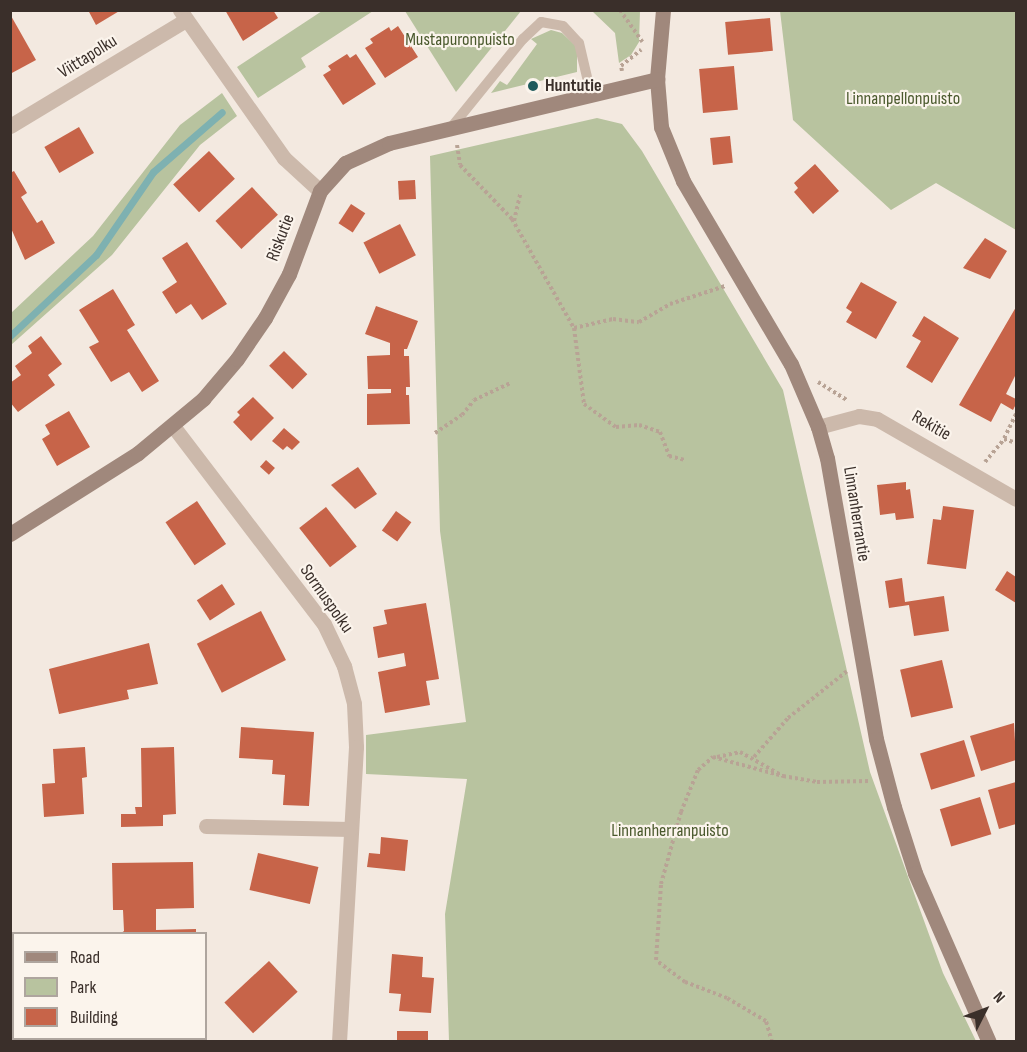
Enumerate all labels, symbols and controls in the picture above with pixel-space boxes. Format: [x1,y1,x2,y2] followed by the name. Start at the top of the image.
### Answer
[405,29,515,51] park label: Mustapuronpuisto
[55,31,121,83] street label: Viittapolku
[545,75,602,97] place label: Huntutie
[526,79,540,93] marker: Huntutie
[846,88,960,110] park label: Linnanpellonpuisto
[262,211,300,265] street label: Riskutie
[908,406,954,446] street label: Rekitie
[838,465,874,563] street label: Linnanherrantie
[295,561,357,637] street label: Sormuspolku
[611,820,729,842] park label: Linnanherranpuisto
[12,932,207,1040] legend
[70,947,100,968] text: Road
[70,977,96,998] text: Park
[955,980,1015,1040] north arrow
[989,988,1009,1007] text: N
[70,1007,118,1028] text: Building

